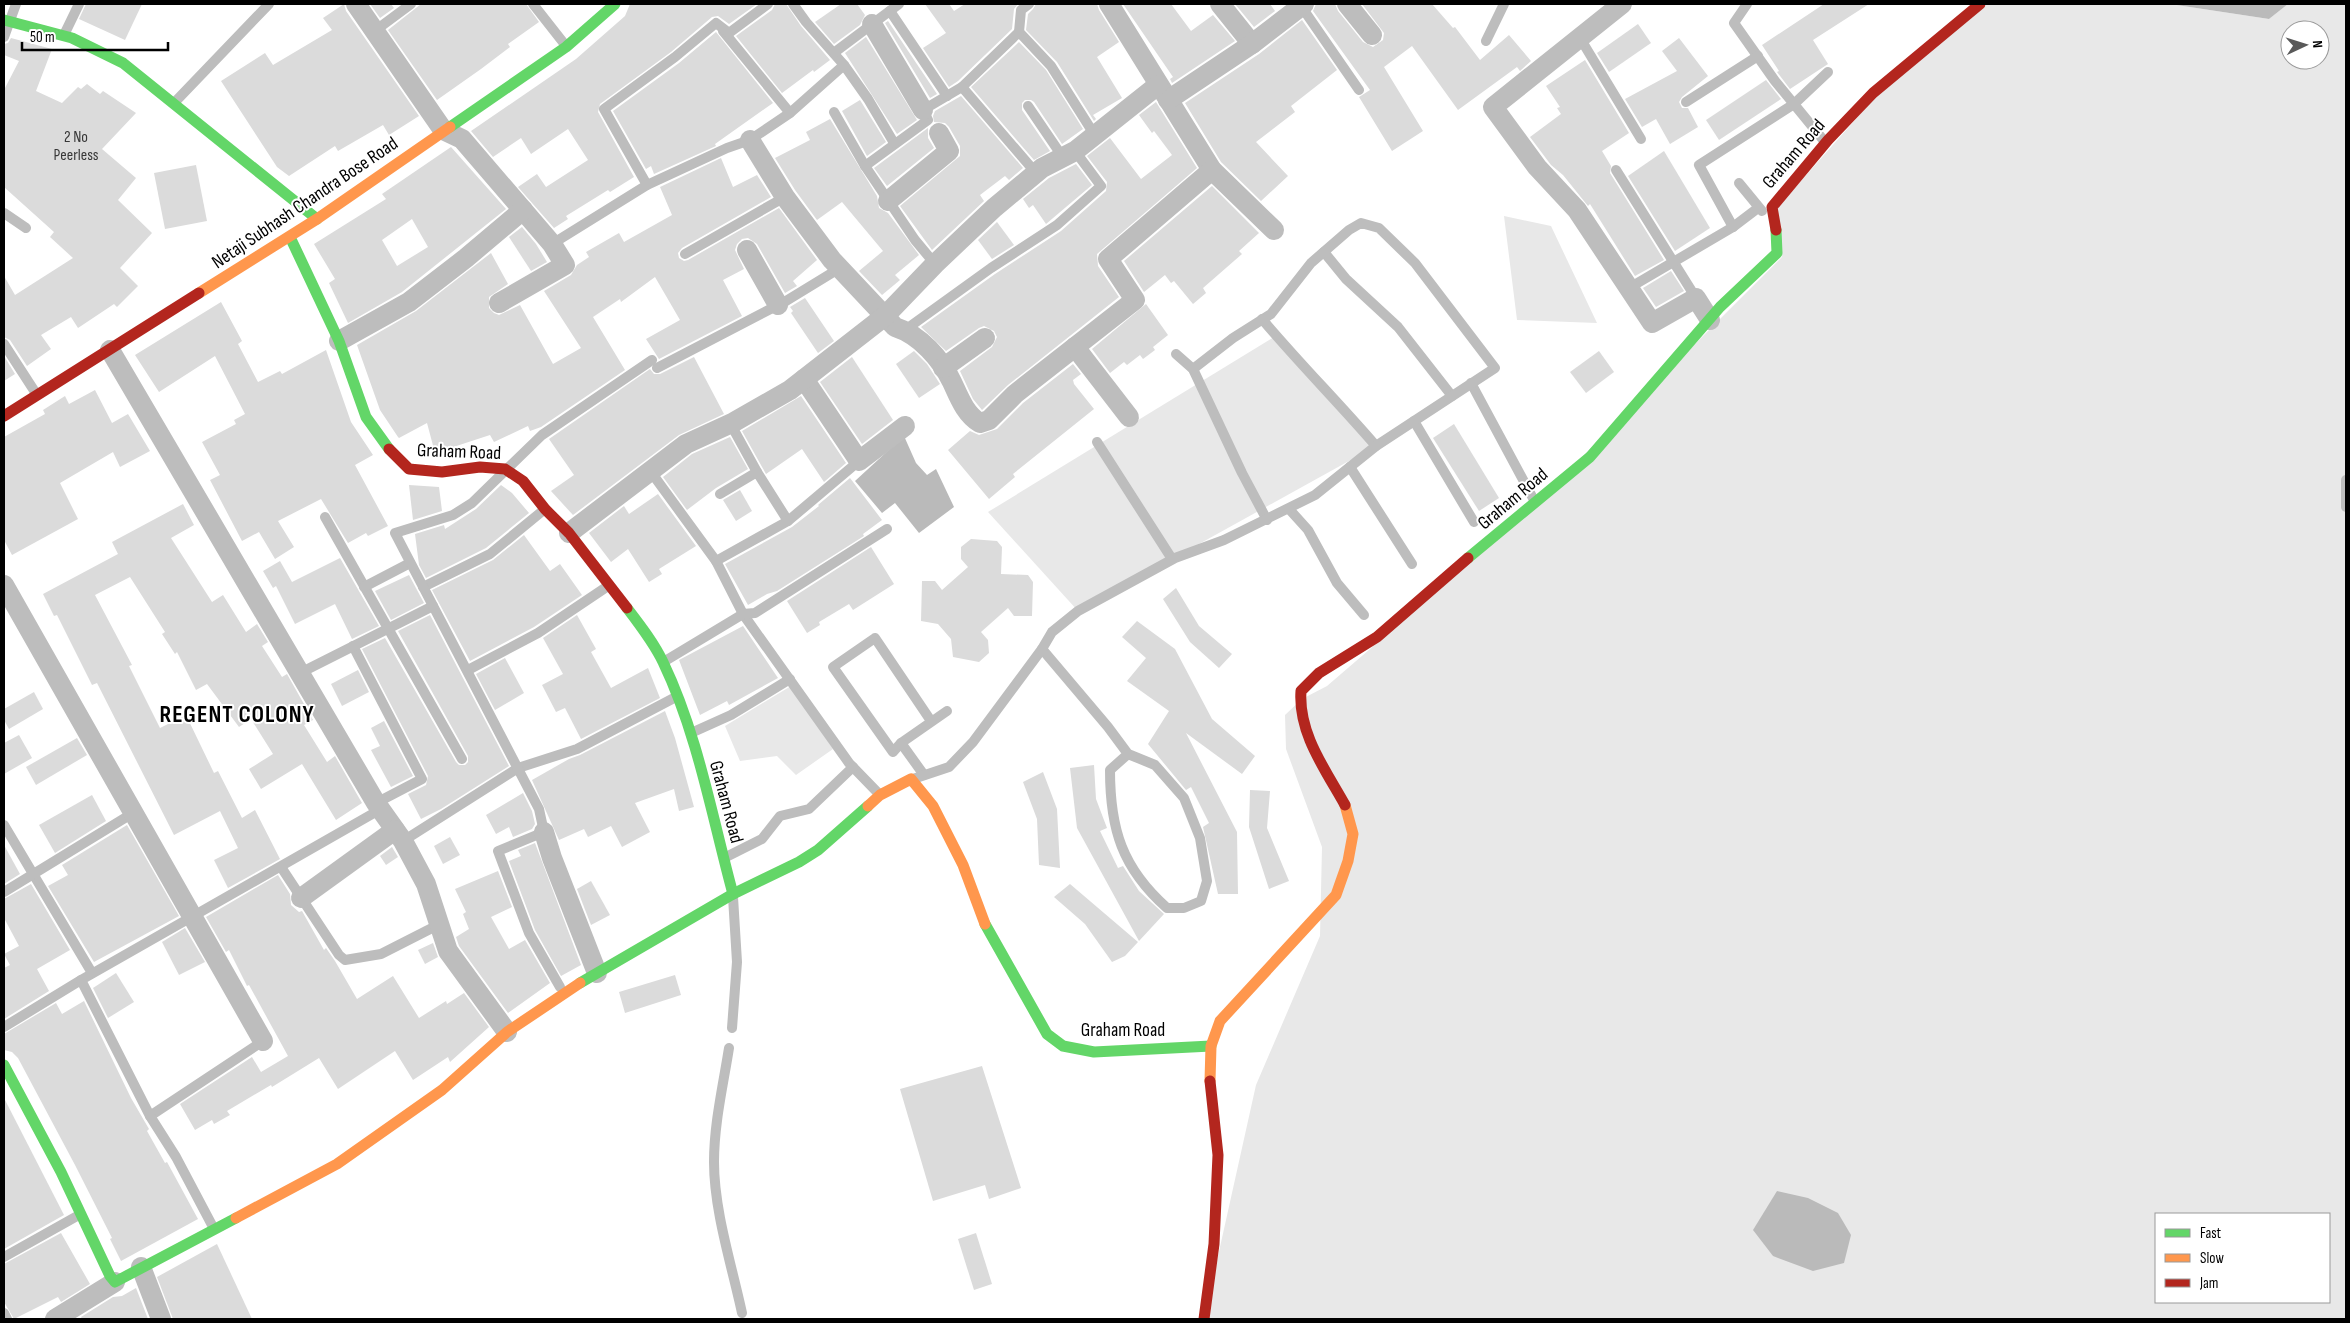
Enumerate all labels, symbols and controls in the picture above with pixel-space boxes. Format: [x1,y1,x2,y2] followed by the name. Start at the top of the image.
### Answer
[22,20,169,52] scale bar
[2280,20,2330,70] north arrow
[30,28,55,47] text: 50 m
[2309,40,2326,48] text: N
[1758,115,1830,193] street label: Graham Road
[54,128,99,165] house number: 2 No Peerless
[208,132,402,274] street label: Netaji Subhash Chandra Bose Road
[416,439,502,465] street label: Graham Road
[1473,463,1553,535] street label: Graham Road
[159,700,315,729] district label: REGENT COLONY
[704,758,748,846] street label: Graham Road
[1081,1019,1165,1042] street label: Graham Road
[2155,1213,2330,1303] legend
[2200,1224,2222,1243] text: Fast
[2200,1249,2224,1268] text: Slow
[2199,1274,2218,1293] text: Jam

